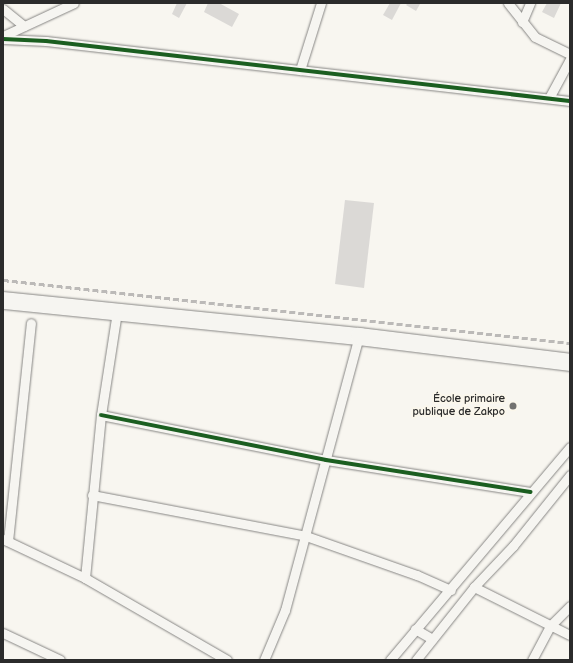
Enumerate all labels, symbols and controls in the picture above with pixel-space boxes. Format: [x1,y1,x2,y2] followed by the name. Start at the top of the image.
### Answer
[413,393,505,419] place label: École primaire publique de Zakpo
[508,401,518,411] marker: École primaire publique de Zakpo

